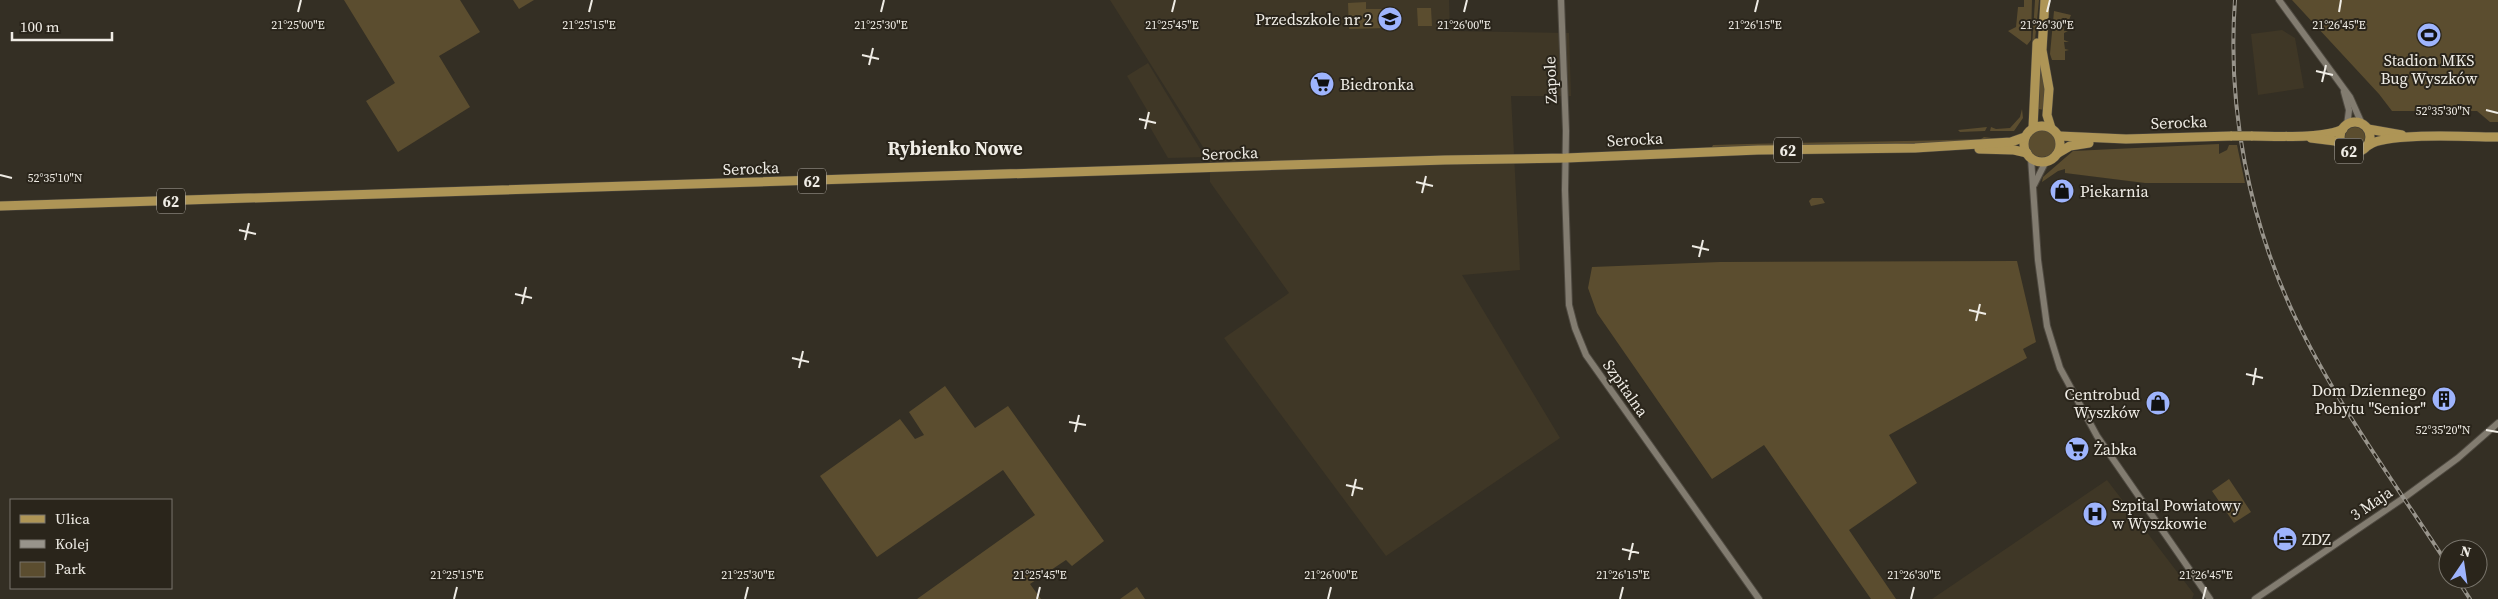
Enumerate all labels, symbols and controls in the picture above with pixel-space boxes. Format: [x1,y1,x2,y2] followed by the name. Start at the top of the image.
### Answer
[1377,6,1403,32] school or university icon: Przedszkole nr 2
[1255,8,1372,30] place label: Przedszkole nr 2
[12,10,112,42] scale bar
[20,16,60,37] text: 100 m
[271,17,325,33] text: 21°25'00"E
[562,17,616,33] text: 21°25'15"E
[854,17,908,33] text: 21°25'30"E
[1145,17,1199,33] text: 21°25'45"E
[1437,17,1491,33] text: 21°26'00"E
[1728,17,1782,33] text: 21°26'15"E
[2020,17,2074,33] text: 21°26'30"E
[2312,17,2366,33] text: 21°26'45"E
[2416,22,2442,48] sports icon: Stadion MKS Bug Wyszków
[2381,49,2478,89] place label: Stadion MKS Bug Wyszków
[1538,56,1562,104] street label: Zapole
[1309,71,1335,97] supermarket icon: Biedronka
[1340,73,1415,95] place label: Biedronka
[2415,103,2471,119] text: 52°35'30"N
[2150,110,2208,134] street label: Serocka
[1606,126,1665,151] street label: Serocka
[887,135,1023,161] district label: Rybienko Nowe
[1774,138,1802,162] road number: 62
[2335,138,2363,164] road number: 62
[1201,141,1259,165] street label: Serocka
[722,156,780,180] street label: Serocka
[798,168,826,194] road number: 62
[27,170,83,186] text: 52°35'10"N
[2049,178,2075,204] shop icon: Piekarnia
[2080,180,2149,202] place label: Piekarnia
[157,188,185,214] road number: 62
[1598,355,1654,422] street label: Szpitalna
[2312,379,2426,419] place label: Dom Dziennego Pobytu "Senior"
[2064,383,2141,423] place label: Centrobud Wyszków
[2431,386,2457,412] building icon: Dom Dziennego Pobytu "Senior"
[2145,390,2171,416] shop icon: Centrobud Wyszków
[2415,422,2471,438] text: 52°35'20"N
[2064,436,2090,462] supermarket icon: Żabka
[2094,438,2138,460] place label: Żabka
[2346,480,2397,525] street label: 3 Maja
[2112,494,2242,534] place label: Szpital Powiatowy w Wyszkowie
[10,499,172,589] legend
[2082,501,2108,527] hospital icon: Szpital Powiatowy w Wyszkowie
[55,508,90,529] text: Ulica
[2272,526,2298,552] hotel icon: ZDZ
[2302,528,2331,550] place label: ZDZ
[55,533,89,554] text: Kolej
[2438,539,2488,589] north arrow
[2459,540,2473,562] text: N
[55,558,87,579] text: Park
[430,567,484,583] text: 21°25'15"E
[721,567,775,583] text: 21°25'30"E
[1013,567,1067,583] text: 21°25'45"E
[1304,567,1358,583] text: 21°26'00"E
[1596,567,1650,583] text: 21°26'15"E
[1887,567,1941,583] text: 21°26'30"E
[2179,567,2233,583] text: 21°26'45"E

